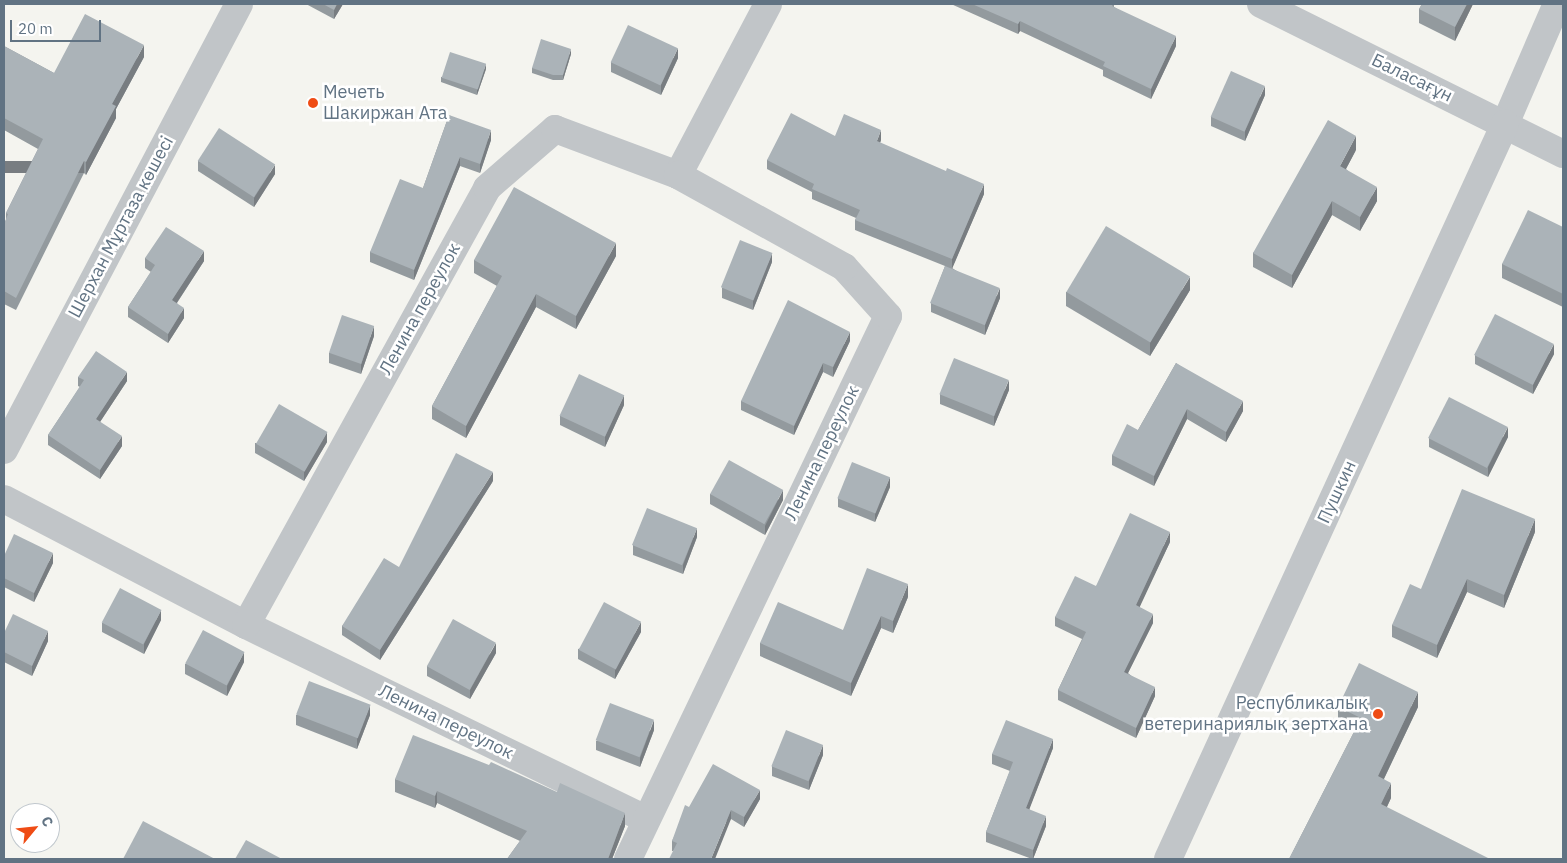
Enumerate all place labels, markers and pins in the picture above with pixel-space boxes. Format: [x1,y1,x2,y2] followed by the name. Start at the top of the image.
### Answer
[323,82,447,125] place label: Мечеть Шакиржан Ата
[307,97,319,109] marker: Мечеть Шакиржан Ата
[1144,693,1368,736] place label: Республикалық ветеринариялық зертхана
[1372,708,1384,720] marker: Республикалық ветеринариялық зертхана

